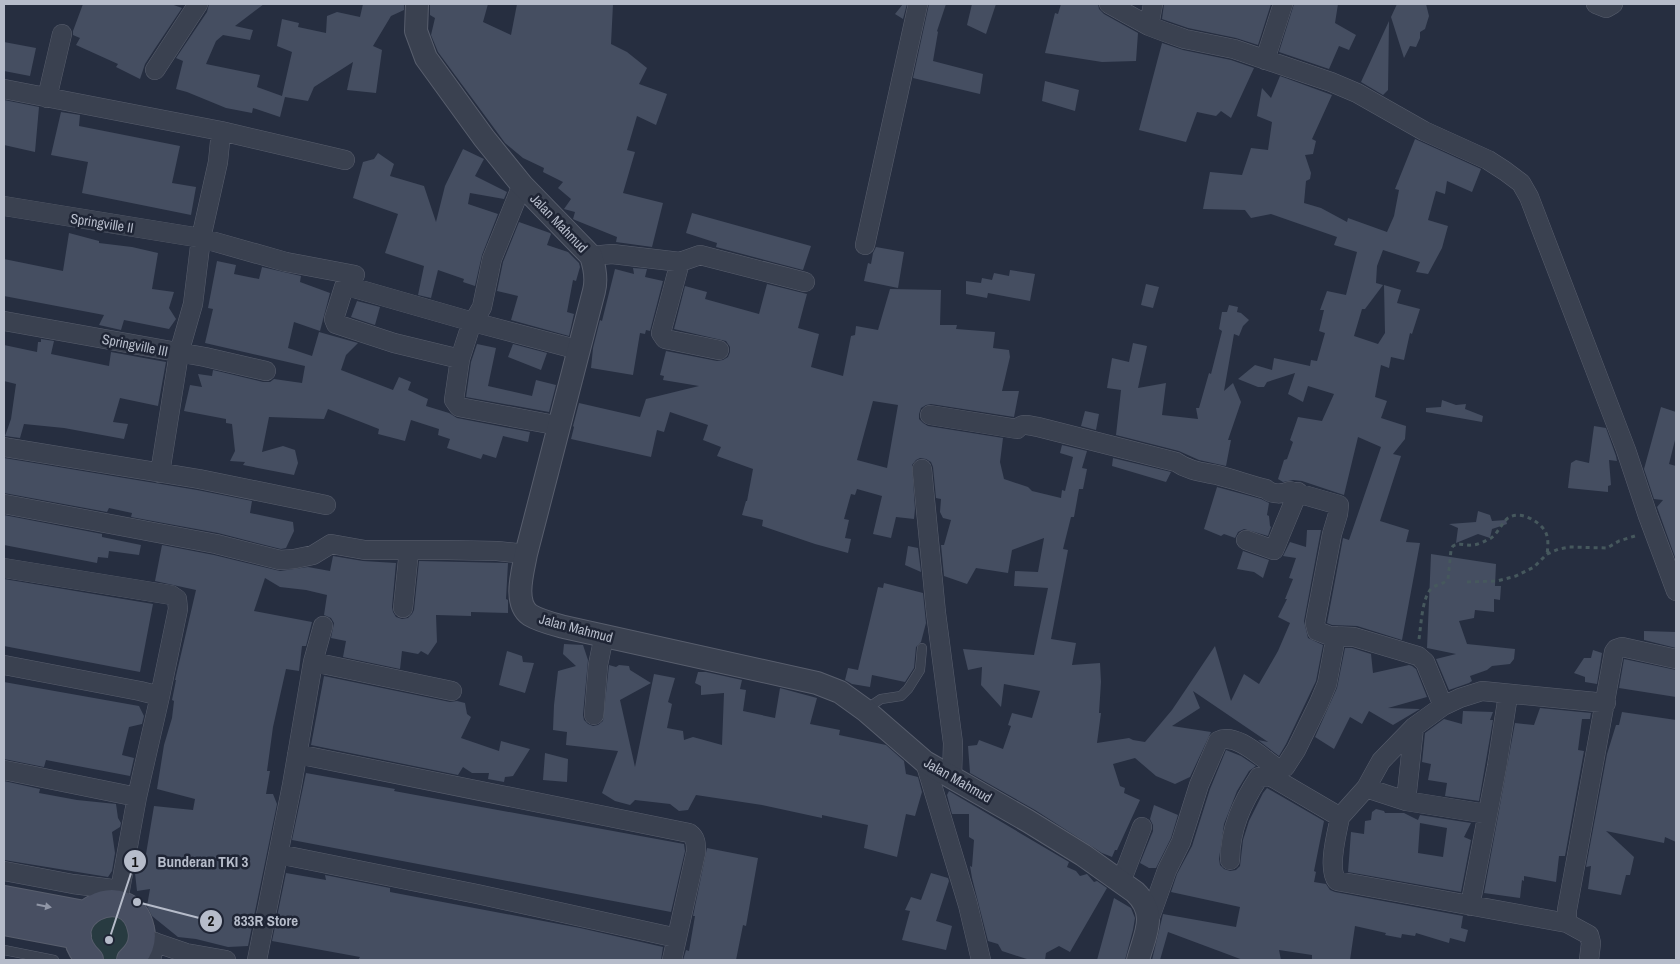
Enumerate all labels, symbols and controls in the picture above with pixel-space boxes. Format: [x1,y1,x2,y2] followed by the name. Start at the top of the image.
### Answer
[526,190,592,256] street label: Jalan Mahmud
[69,209,135,237] street label: Springville II
[100,330,170,360] street label: Springville III
[537,610,615,646] street label: Jalan Mahmud
[921,753,995,807] street label: Jalan Mahmud
[122,846,258,876] callout: Bunderan TKI 3
[132,851,139,872] text: 1
[158,851,249,872] text: Bunderan TKI 3
[36,903,52,911] one-way arrow
[198,906,308,936] callout: 833R Store
[208,910,215,931] text: 2
[234,910,298,931] text: 833R Store

